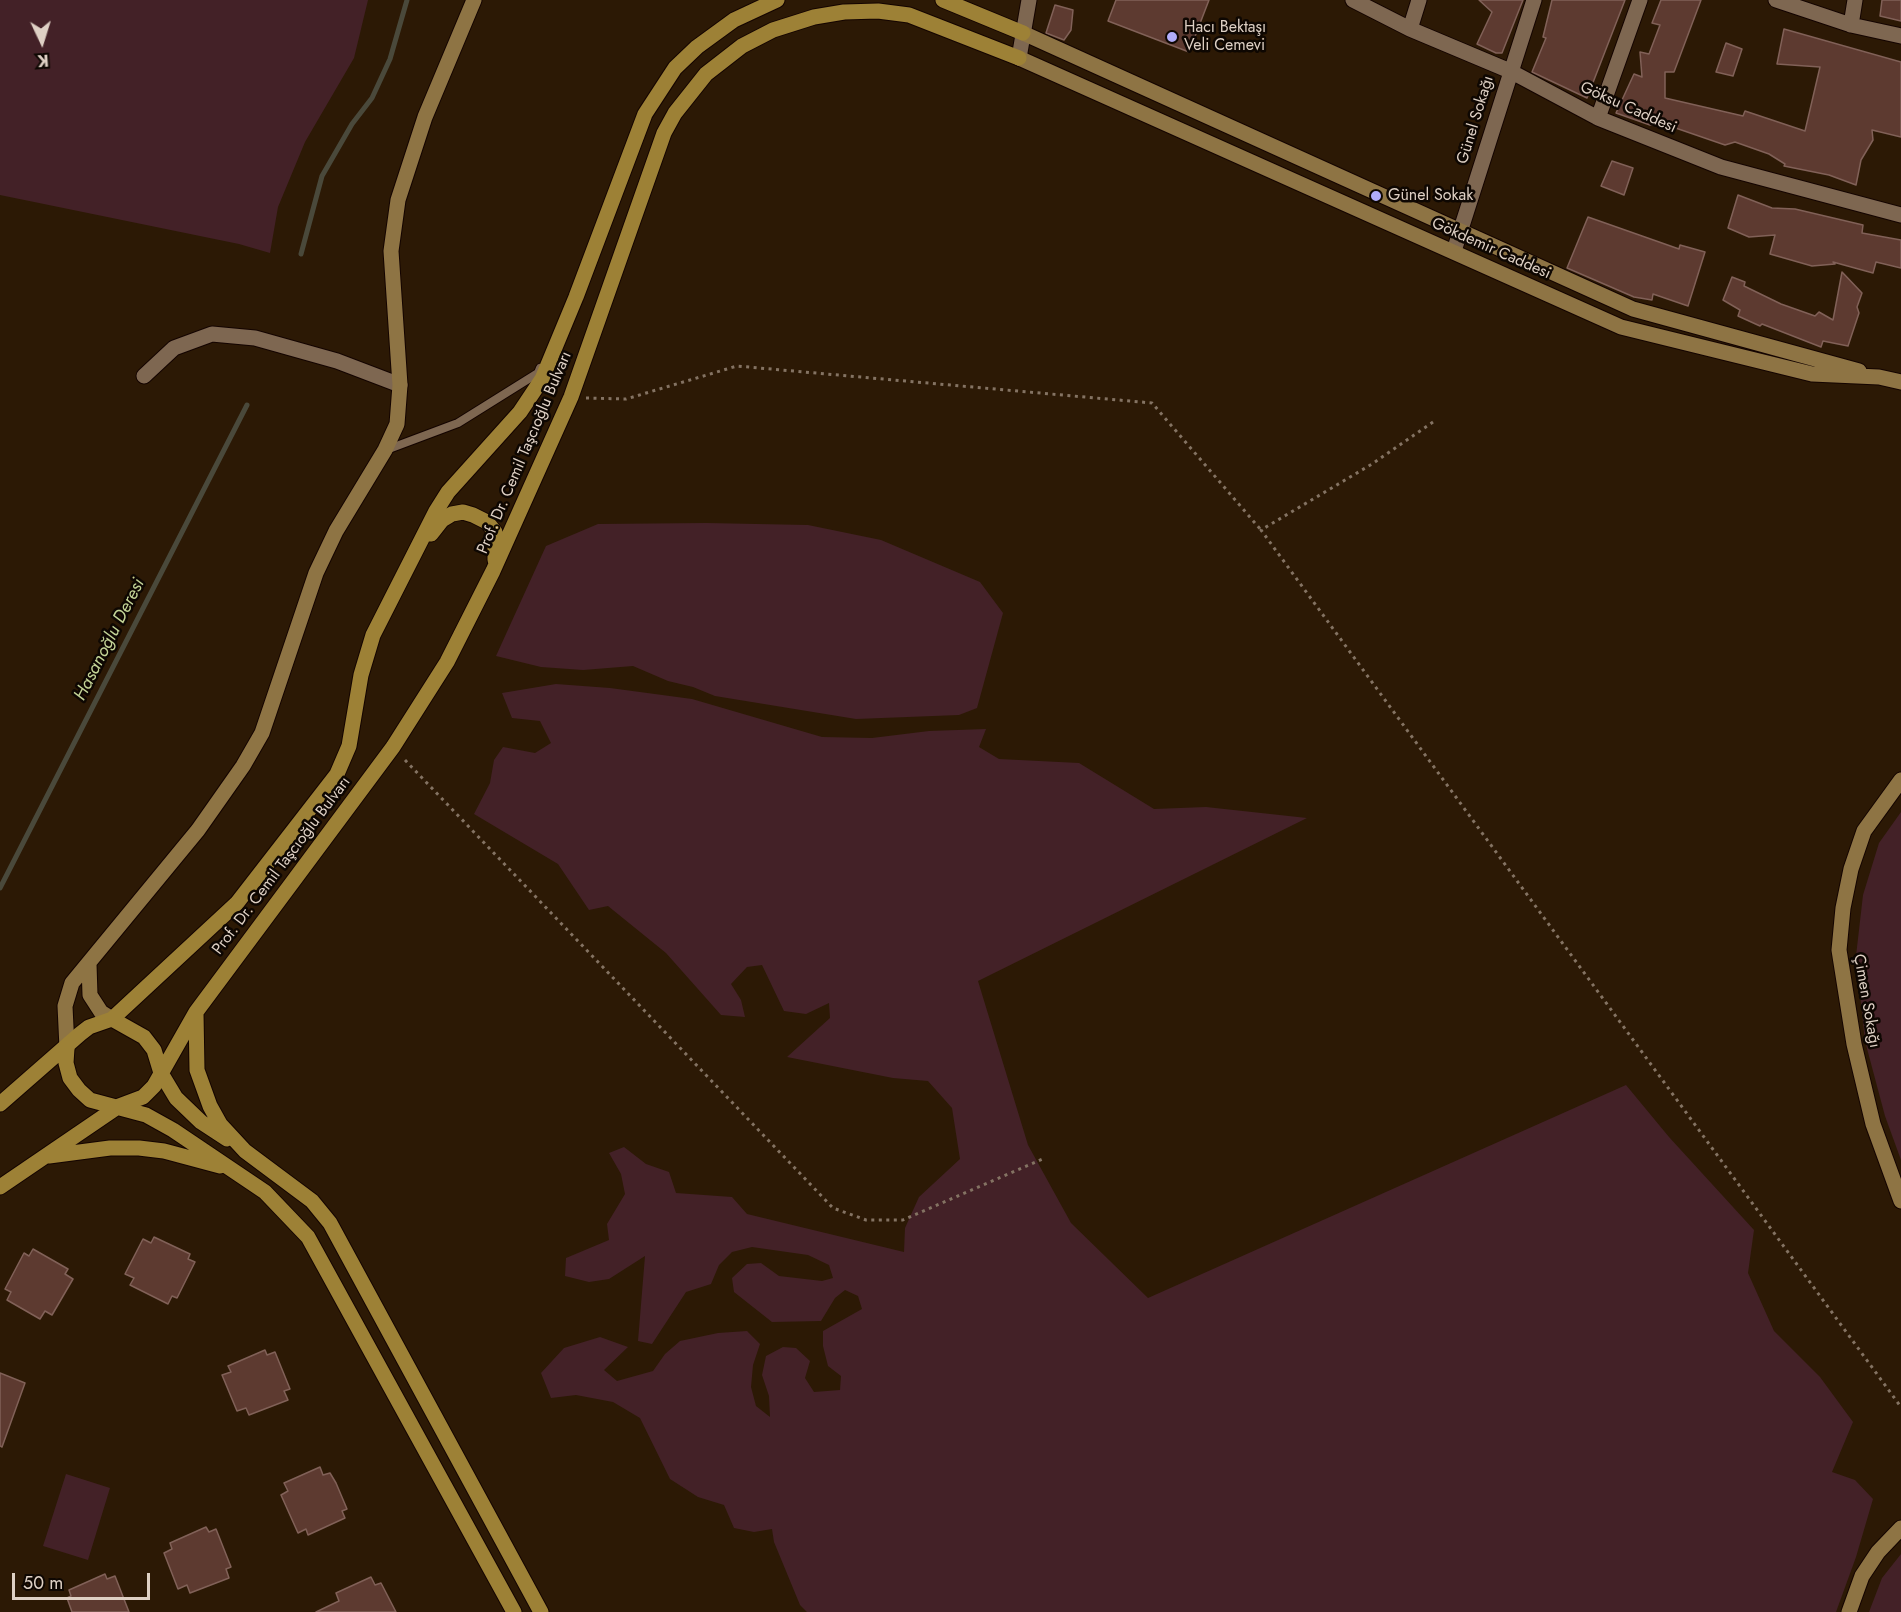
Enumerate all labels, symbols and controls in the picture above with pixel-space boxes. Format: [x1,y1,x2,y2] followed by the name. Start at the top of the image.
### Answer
[12,12,72,72] north arrow
[1184,18,1266,56] place label: Hacı Bektaşı Veli Cemevi
[1165,30,1179,44] marker: Hacı Bektaşı Veli Cemevi
[37,49,50,72] text: K
[1453,73,1499,167] street label: Günel Sokağı
[1577,78,1679,138] street label: Göksu Caddesi
[1388,186,1473,206] place label: Günel Sokak
[1369,189,1383,203] marker: Günel Sokak
[1429,214,1553,284] street label: Gökdemir Caddesi
[474,349,576,557] street label: Prof. Dr. Cemil Taşcıoğlu Bulvarı
[70,575,150,705] water label: Hasanoğlu Deresi
[209,773,355,959] street label: Prof. Dr. Cemil Taşcıoğlu Bulvarı
[1848,953,1884,1049] street label: Çimen Sokağı
[15,1561,153,1599] scale bar
[23,1570,63,1596] text: 50 m

